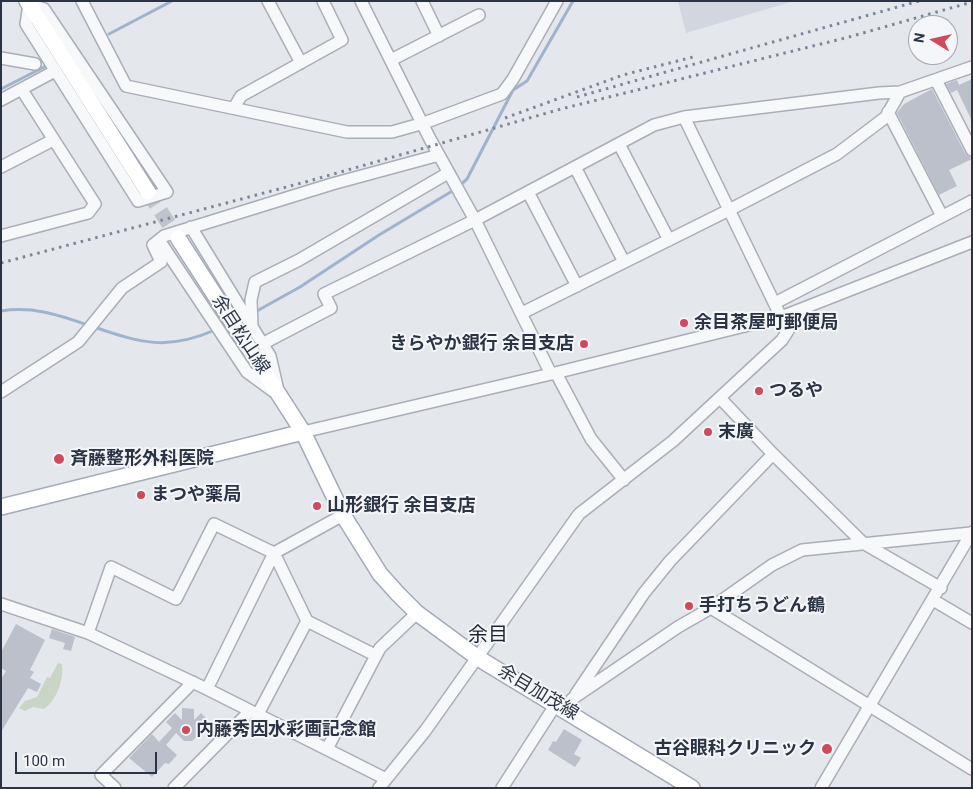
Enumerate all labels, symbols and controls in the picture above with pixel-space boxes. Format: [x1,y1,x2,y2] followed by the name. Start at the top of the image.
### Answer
[908,15,958,65] north arrow
[910,32,928,44] text: N
[206,291,274,379] street label: 余目松山線
[694,312,838,334] place label: 余目茶屋町郵便局
[678,317,690,329] marker: 余目茶屋町郵便局
[390,333,574,355] place label: きらやか銀行 余目支店
[578,338,590,350] marker: きらやか銀行 余目支店
[769,380,823,402] place label: つるや
[753,385,765,397] marker: つるや
[718,421,754,443] place label: 末廣
[702,426,714,438] marker: 末廣
[70,448,214,470] place label: 斉藤整形外科医院
[52,452,66,466] marker: 斉藤整形外科医院
[151,484,241,506] place label: まつや薬局
[135,489,147,501] marker: まつや薬局
[327,495,475,517] place label: 山形銀行 余目支店
[311,500,323,512] marker: 山形銀行 余目支店
[699,595,825,617] place label: 手打ちうどん鶴
[683,600,695,612] marker: 手打ちうどん鶴
[468,624,508,648] district label: 余目
[494,661,582,725] street label: 余目加茂線
[196,719,376,741] place label: 内藤秀因水彩画記念館
[180,724,192,736] marker: 内藤秀因水彩画記念館
[654,738,816,760] place label: 古谷眼科クリニック
[18,742,160,774] scale bar
[820,742,834,756] marker: 古谷眼科クリニック
[23,752,65,770] text: 100 m

